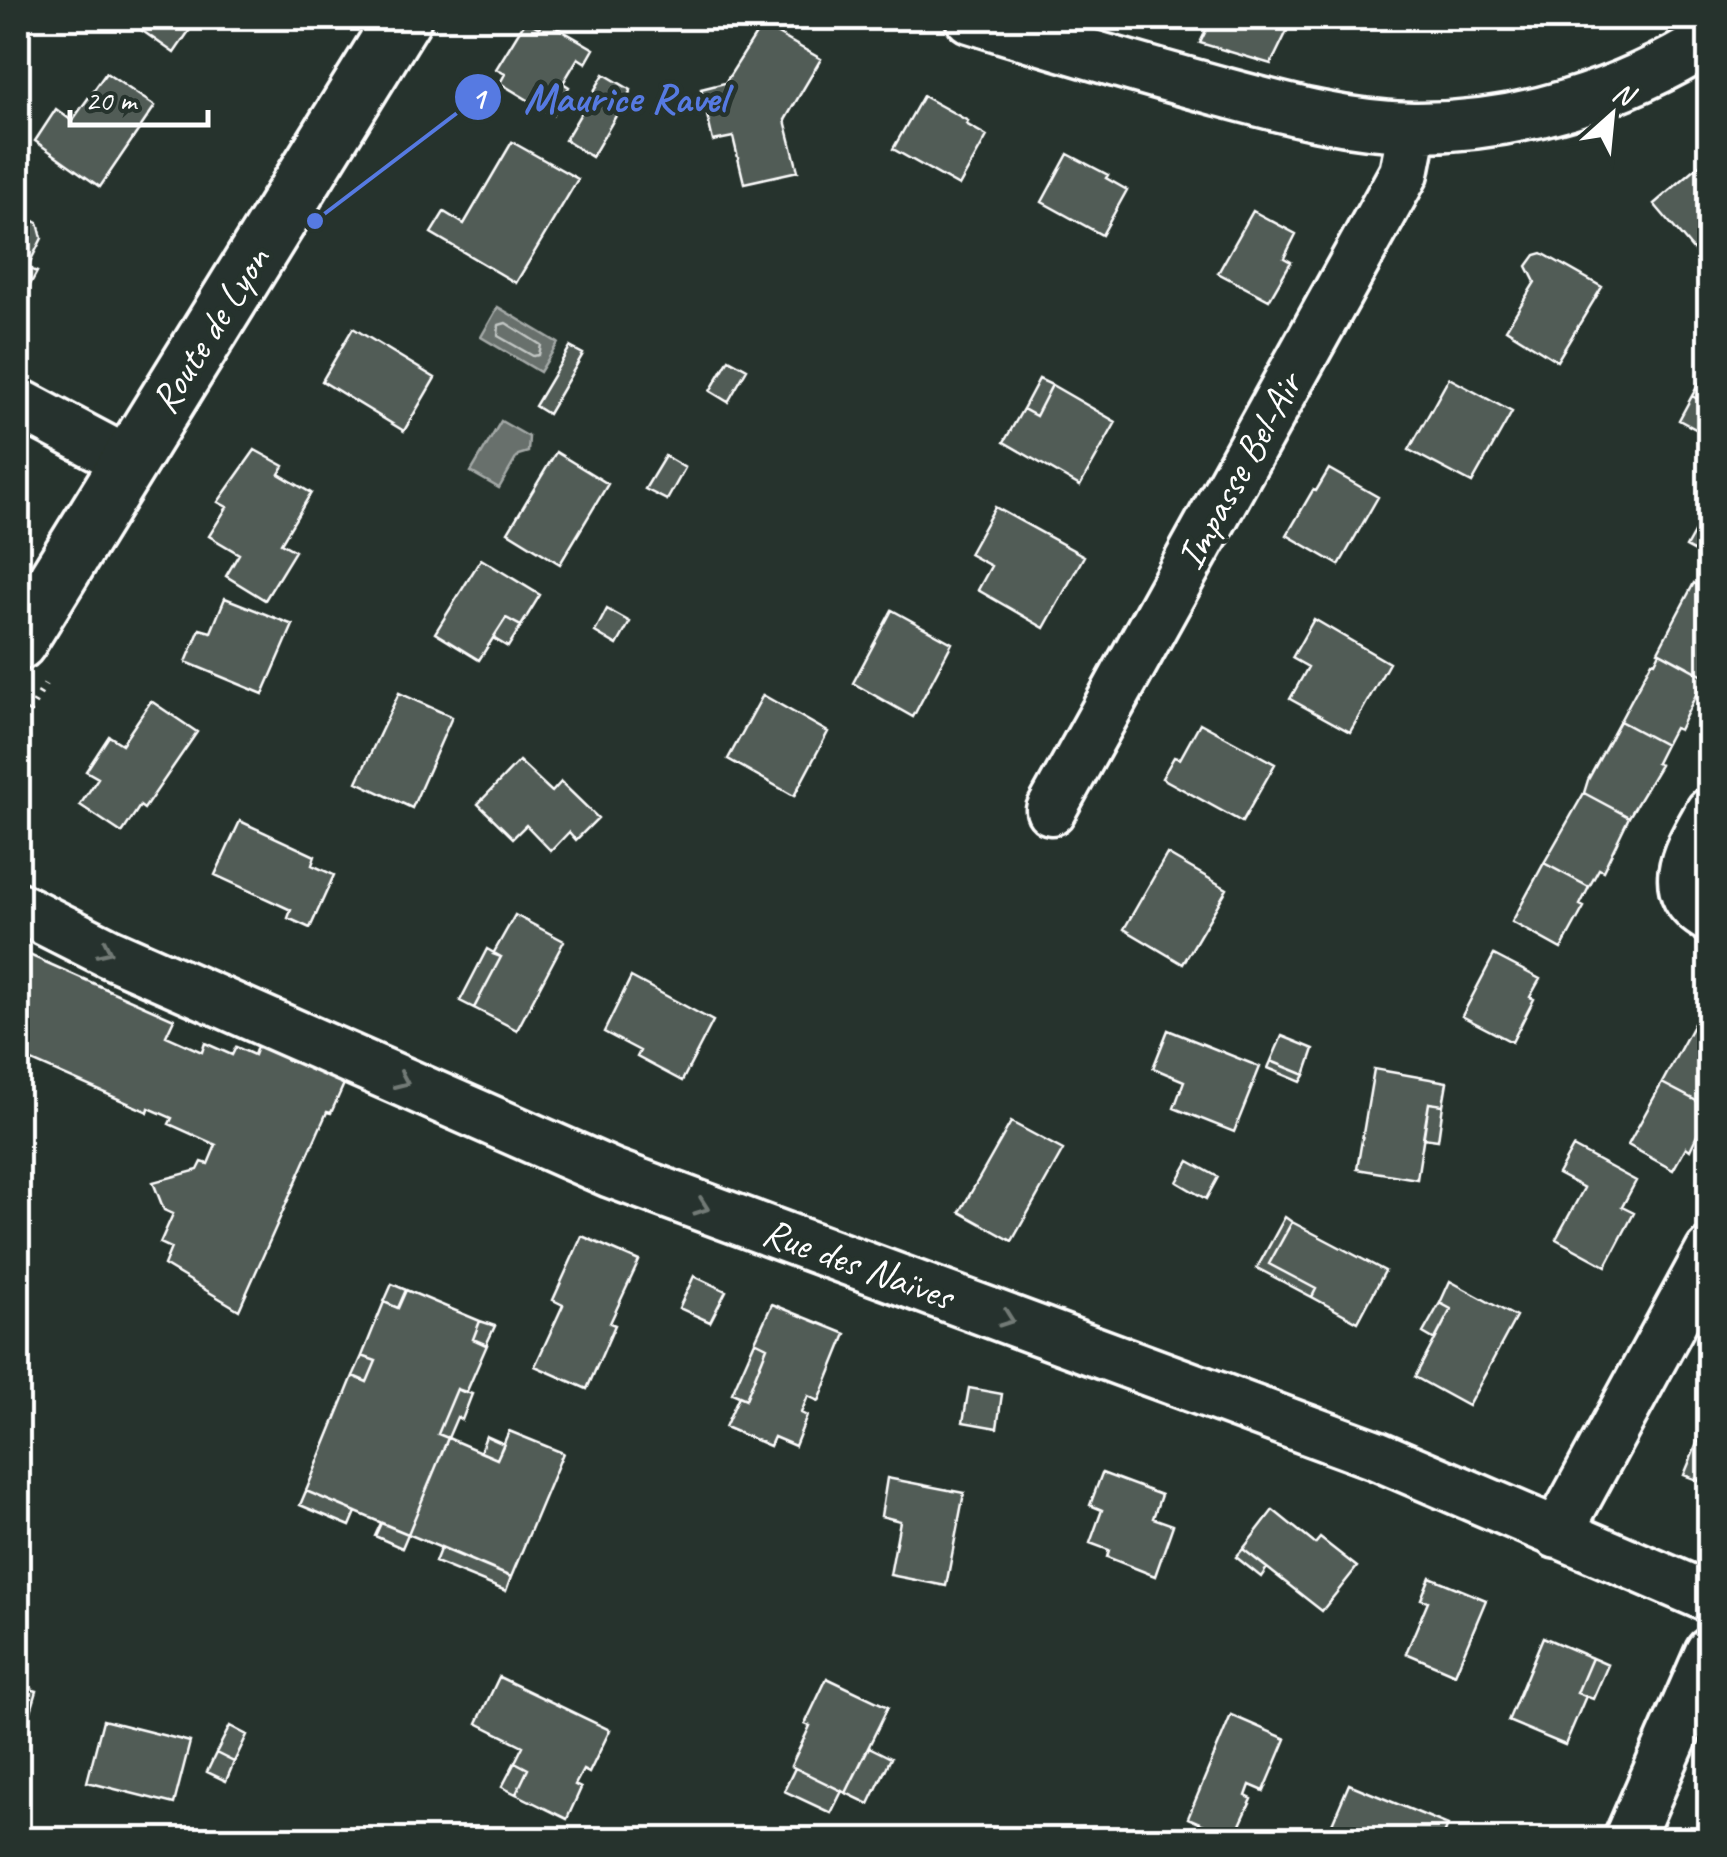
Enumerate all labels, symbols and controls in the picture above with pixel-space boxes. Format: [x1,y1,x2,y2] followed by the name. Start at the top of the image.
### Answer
[453,61,746,133] callout: Maurice Ravel
[70,65,208,127] scale bar
[1562,65,1662,165] north arrow
[524,72,735,125] text: Maurice Ravel
[1607,74,1643,115] text: N
[471,79,488,117] text: 1
[85,81,138,119] text: 20 m
[139,237,281,423] street label: Route de Lyon
[1165,361,1315,578] street label: Impasse Bel-Air
[95,938,113,958] one-way arrow
[392,1069,410,1089] one-way arrow
[692,1195,710,1215] one-way arrow
[756,1207,963,1323] street label: Rue des Naïves
[997,1307,1015,1327] one-way arrow

